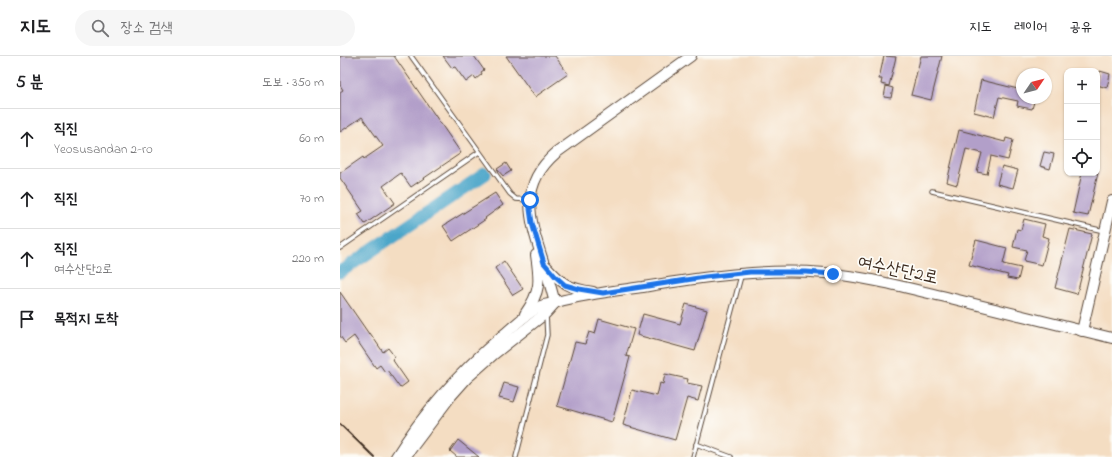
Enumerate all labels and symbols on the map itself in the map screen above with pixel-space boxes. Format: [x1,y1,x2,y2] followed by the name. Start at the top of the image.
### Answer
[1016,68,1052,104] north arrow
[521,191,539,209] route start
[855,250,940,292] street label: 여수산단2로
[824,265,842,283] route end

